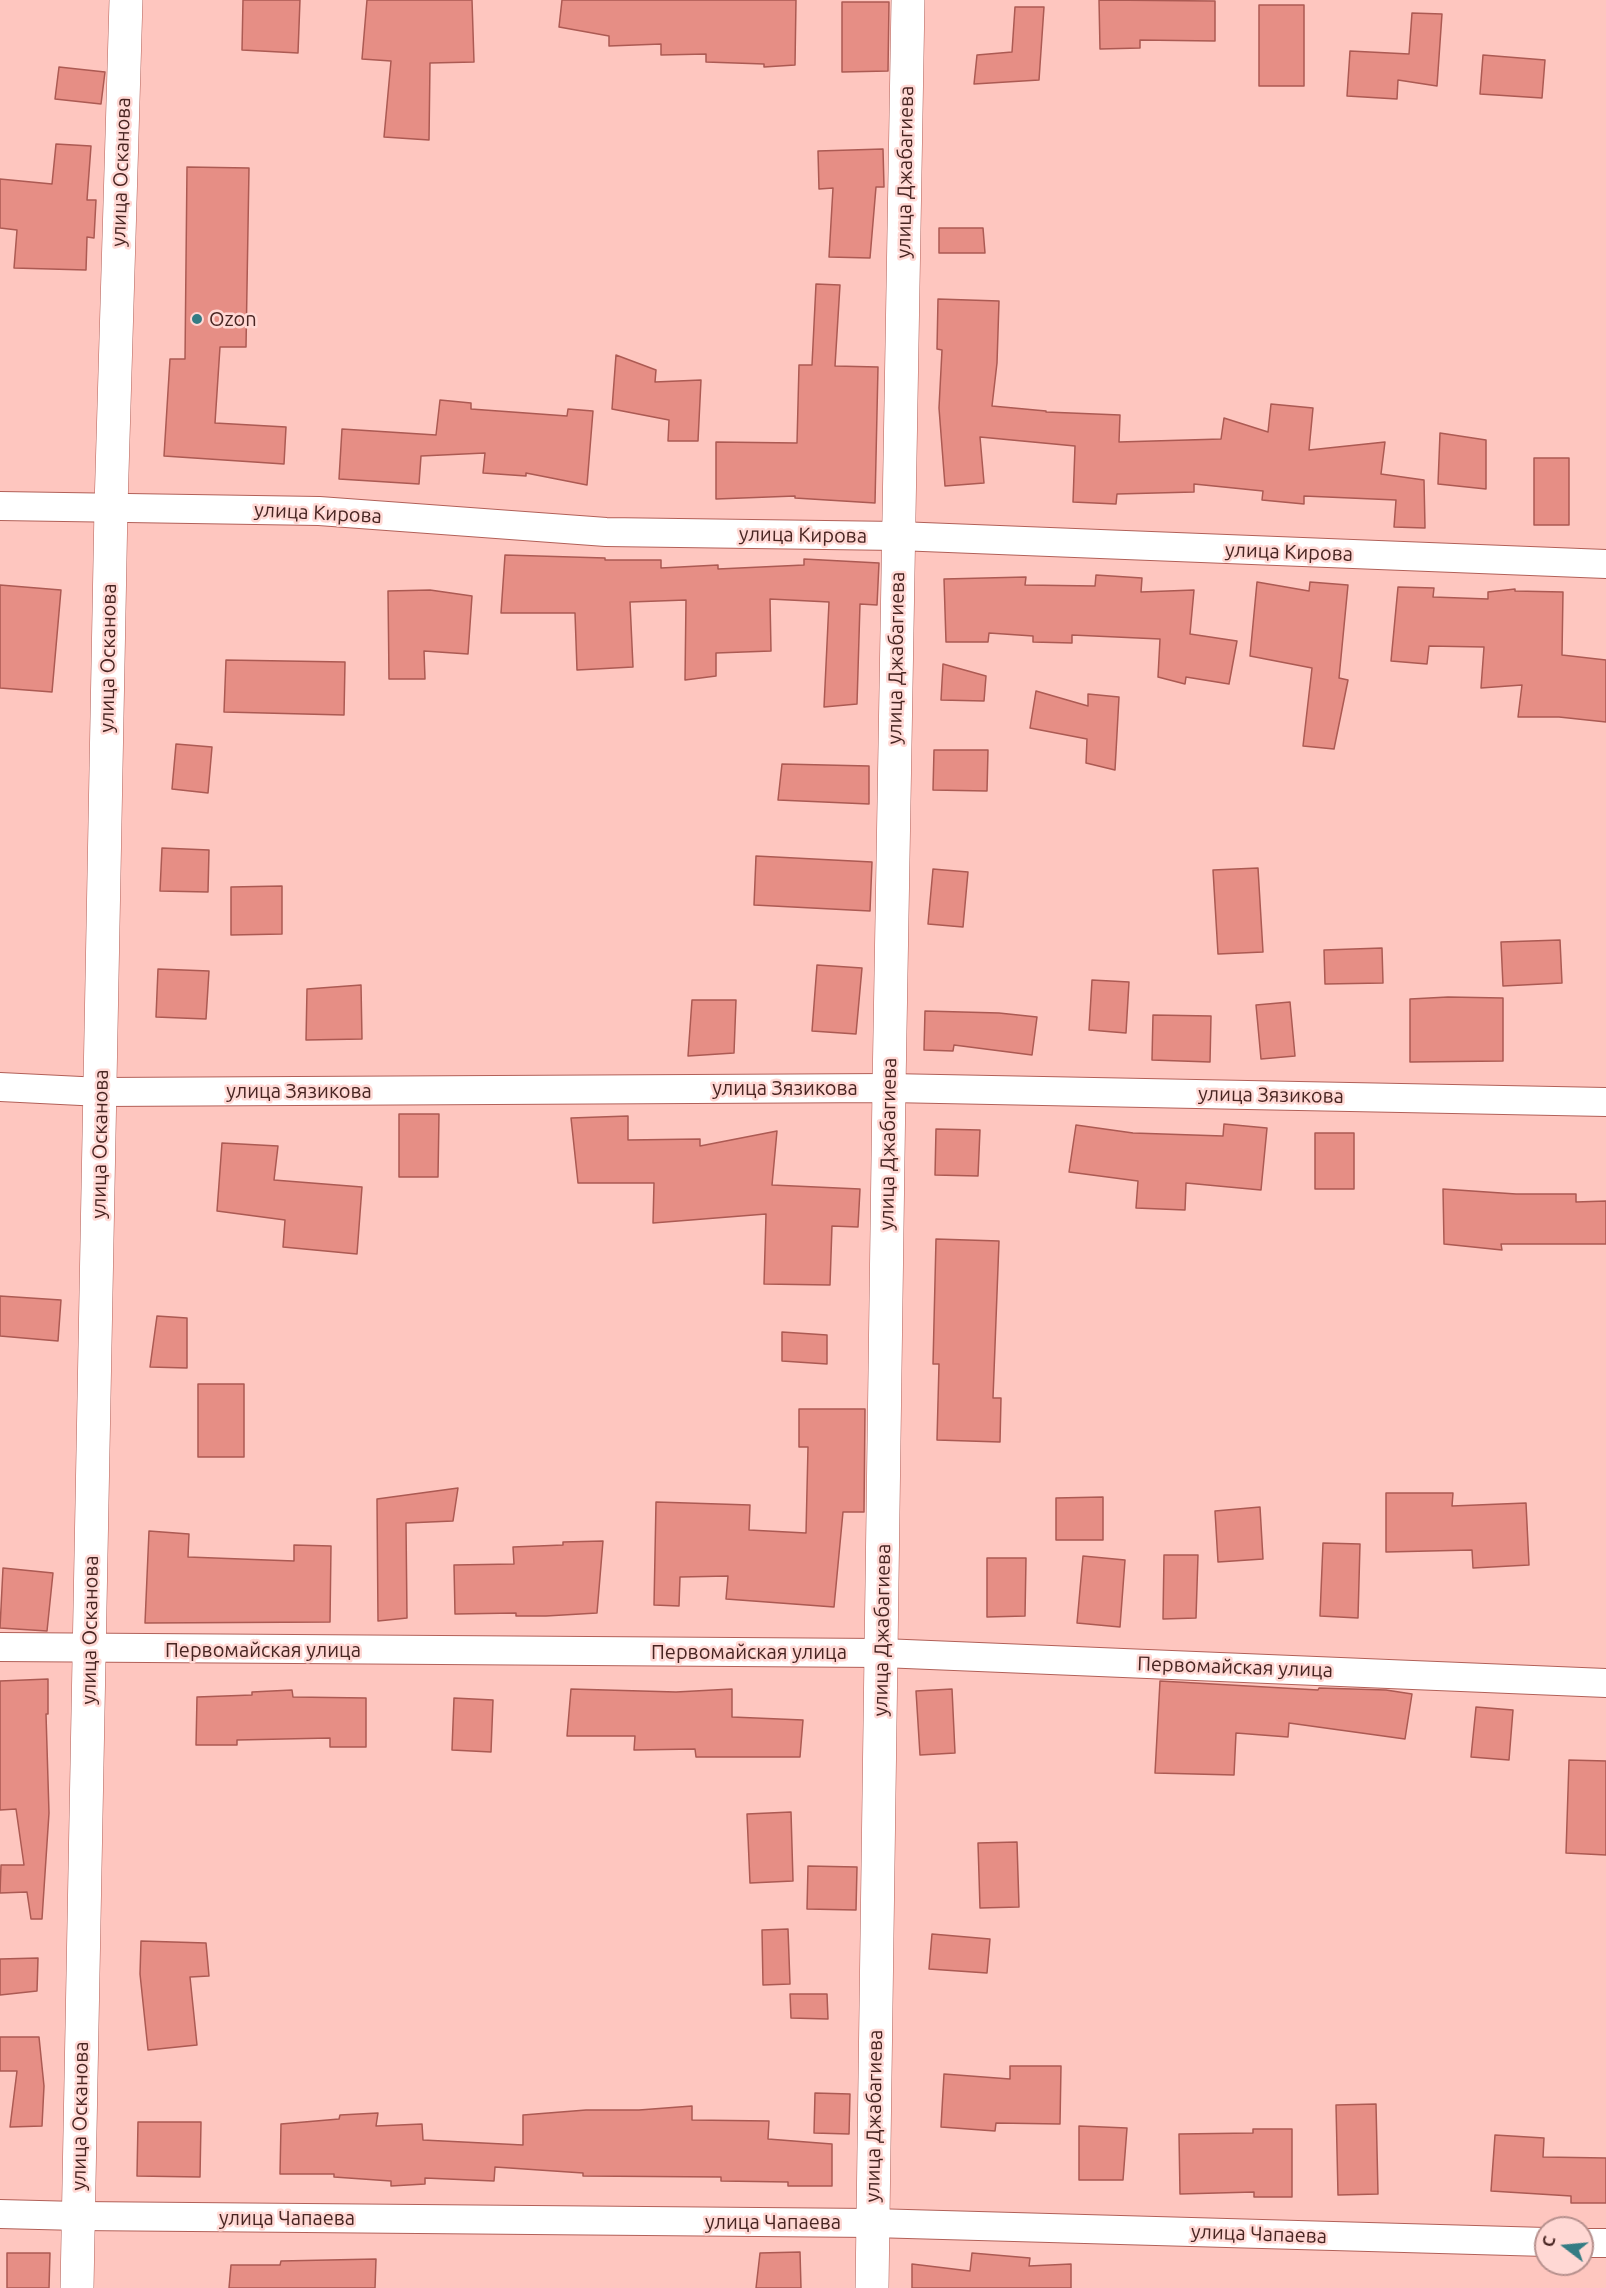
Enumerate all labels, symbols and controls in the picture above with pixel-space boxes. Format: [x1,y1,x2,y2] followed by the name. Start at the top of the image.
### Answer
[891,85,919,259] street label: улица Джабагиева
[106,97,136,247] street label: улица Осканова
[209,307,257,331] place label: Ozon
[190,312,204,326] marker: Ozon
[253,498,383,528] street label: улица Кирова
[739,522,867,548] street label: улица Кирова
[1225,538,1353,566] street label: улица Кирова
[882,571,910,745] street label: улица Джабагиева
[95,583,121,733] street label: улица Осканова
[874,1057,902,1231] street label: улица Джабагиева
[87,1069,113,1219] street label: улица Осканова
[712,1076,858,1100] street label: улица Зязикова
[226,1079,372,1103] street label: улица Зязикова
[1198,1082,1344,1108] street label: улица Зязикова
[868,1543,896,1717] street label: улица Джабагиева
[77,1555,103,1705] street label: улица Осканова
[165,1638,361,1662] street label: Первомайская улица
[651,1640,847,1664] street label: Первомайская улица
[1137,1652,1333,1682] street label: Первомайская улица
[860,2029,888,2203] street label: улица Джабагиева
[67,2041,93,2191] street label: улица Осканова
[219,2206,355,2230] street label: улица Чапаева
[705,2210,841,2234] street label: улица Чапаева
[1534,2216,1594,2276] north arrow
[1191,2220,1327,2248] street label: улица Чапаева
[1539,2234,1559,2249] text: С

